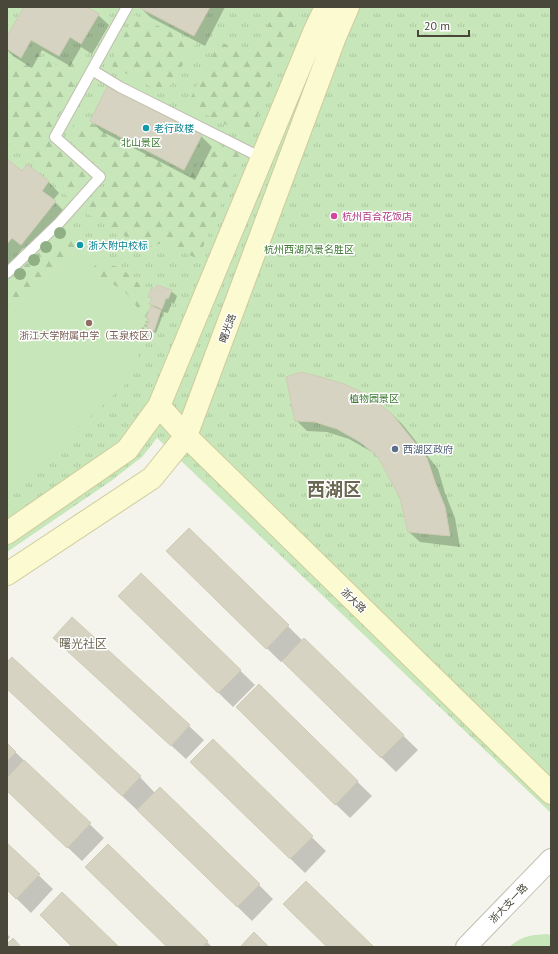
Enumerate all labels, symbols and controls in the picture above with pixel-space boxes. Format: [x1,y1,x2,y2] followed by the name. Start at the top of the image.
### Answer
[418,12,469,38] scale bar
[424,18,450,33] text: 20 m
[154,122,194,135] place label: 老行政楼
[141,123,151,133] marker: 老行政楼
[121,136,161,149] park label: 北山景区
[342,210,412,223] place label: 杭州百合花饭店
[329,211,339,221] marker: 杭州百合花饭店
[88,239,148,252] place label: 浙大附中校标
[75,240,85,250] marker: 浙大附中校标
[264,243,354,256] park label: 杭州西湖风景名胜区
[216,312,239,344] street label: 曙光路
[84,318,94,328] marker: 浙江大学附属中学（玉泉校区）
[19,329,159,342] place label: 浙江大学附属中学（玉泉校区）
[349,392,399,405] park label: 植物园景区
[403,443,453,456] place label: 西湖区政府
[390,444,400,454] marker: 西湖区政府
[307,478,361,501] district label: 西湖区
[338,585,369,615] street label: 浙大路
[59,636,107,651] district label: 曙光社区
[486,881,530,926] street label: 浙大支一路

